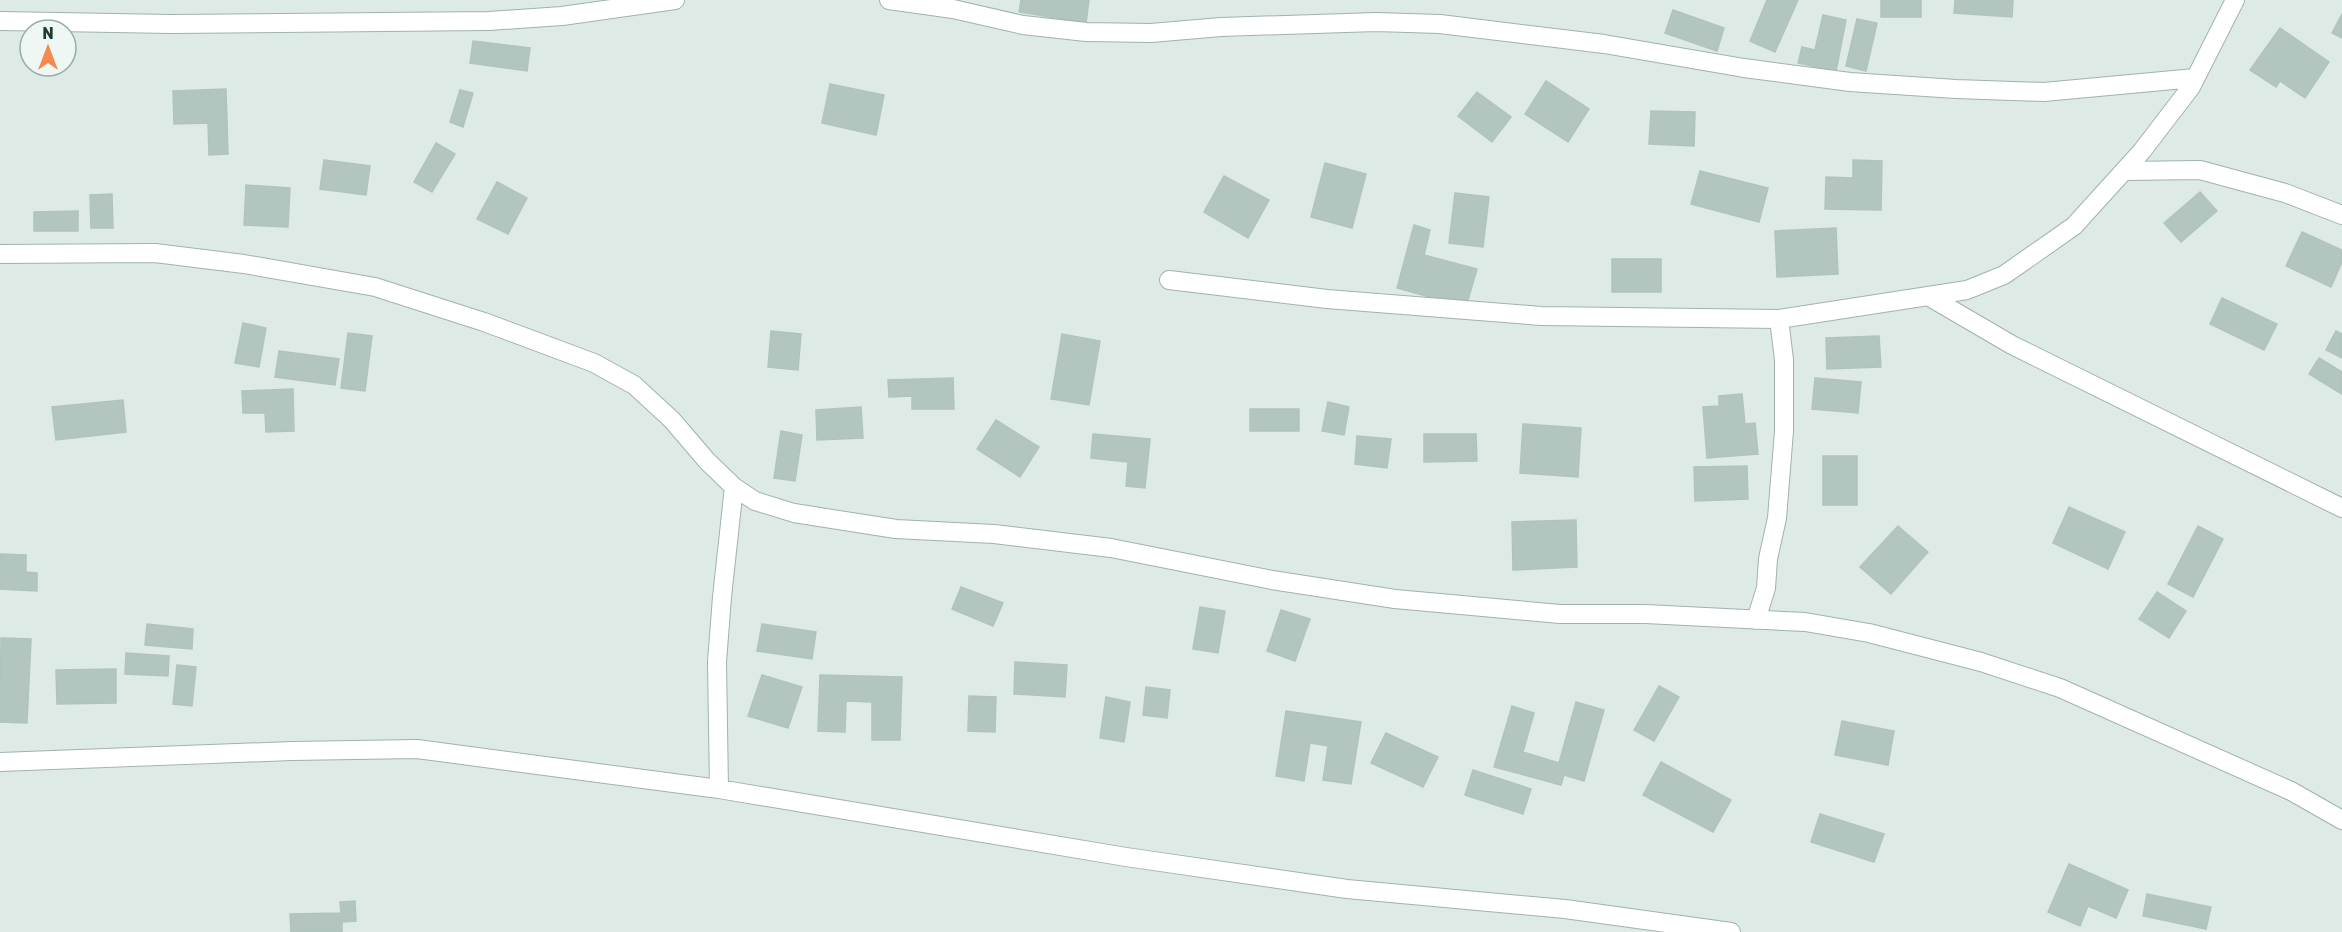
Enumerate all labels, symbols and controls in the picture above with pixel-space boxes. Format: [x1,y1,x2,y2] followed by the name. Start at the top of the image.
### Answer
[18,18,78,78] north arrow
[42,24,54,43] text: N

